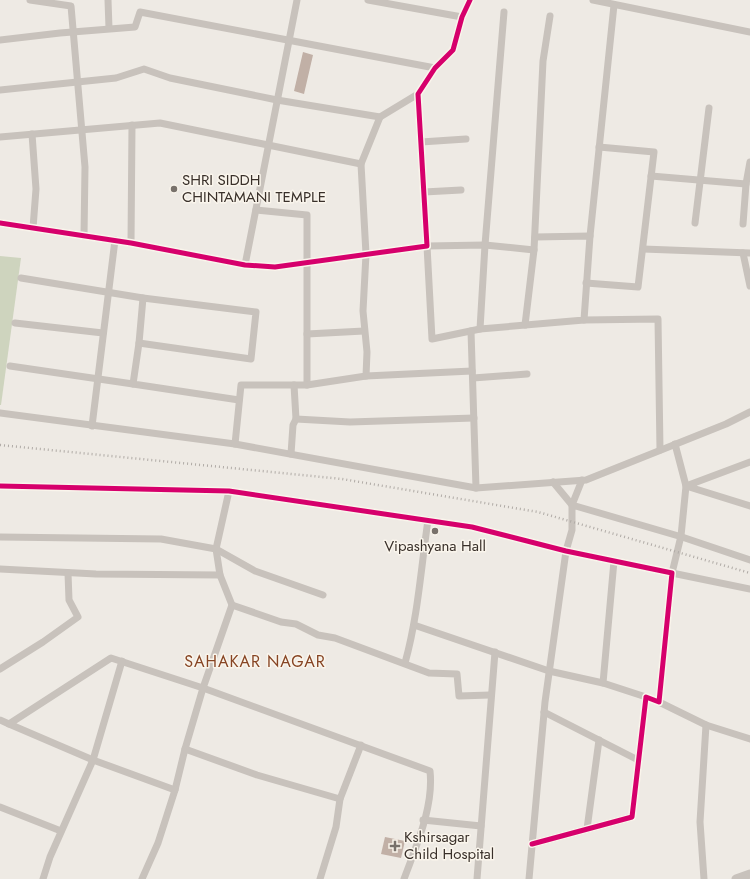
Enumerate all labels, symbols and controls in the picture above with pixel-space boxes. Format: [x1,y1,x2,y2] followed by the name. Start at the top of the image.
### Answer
[182,169,326,208] place label: SHRI SIDDH CHINTAMANI TEMPLE
[169,184,179,194] marker: SHRI SIDDH CHINTAMANI TEMPLE
[430,526,440,536] marker: Vipashyana Hall
[384,535,486,557] place label: Vipashyana Hall
[184,650,326,673] district label: SAHAKAR NAGAR
[404,826,494,865] place label: Kshirsagar Child Hospital
[389,840,401,852] marker: Kshirsagar Child Hospital

